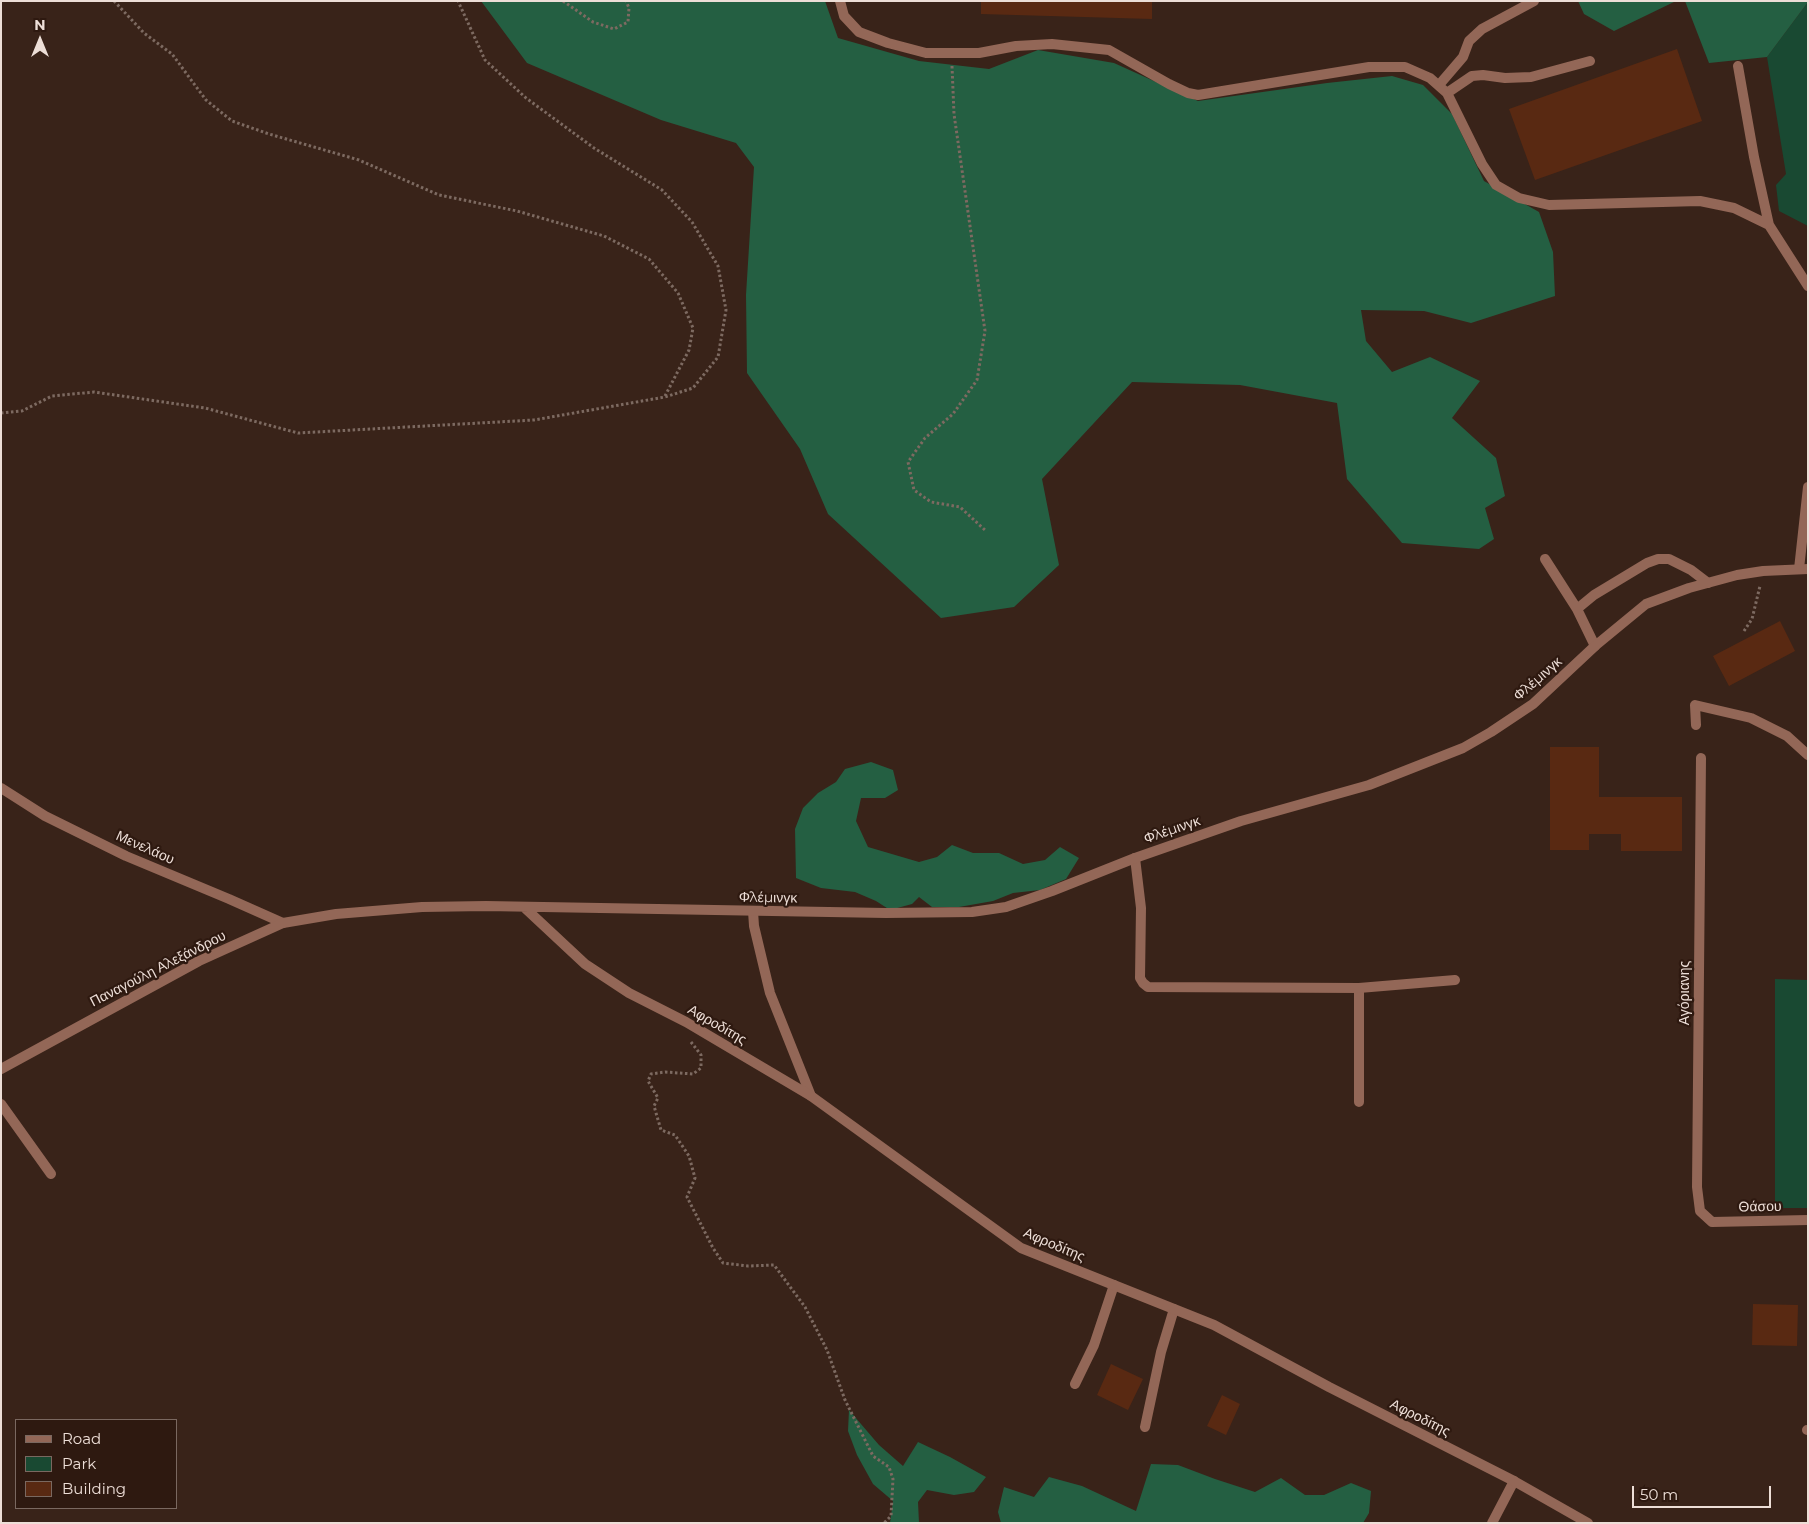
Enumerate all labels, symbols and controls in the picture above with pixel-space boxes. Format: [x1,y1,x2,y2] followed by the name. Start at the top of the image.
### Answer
[15,15,65,65] north arrow
[34,16,46,34] text: N
[1510,653,1566,705] street label: Φλέμινγκ
[1142,813,1202,847] street label: Φλέμινγκ
[113,828,177,868] street label: Μενελάου
[739,889,797,907] street label: Φλέμινγκ
[87,927,229,1011] street label: Παναγούλη Αλεξάνδρου
[1677,961,1693,1025] street label: Αγόριανης
[685,1001,749,1049] street label: Αφροδίτης
[1738,1198,1782,1216] street label: Θάσου
[1021,1225,1087,1265] street label: Αφροδίτης
[1387,1396,1453,1440] street label: Αφροδίτης
[15,1419,178,1509] legend
[62,1429,101,1448] text: Road
[62,1454,96,1473] text: Park
[1634,1476,1773,1508] scale bar
[62,1479,126,1498] text: Building
[1640,1485,1678,1504] text: 50 m

